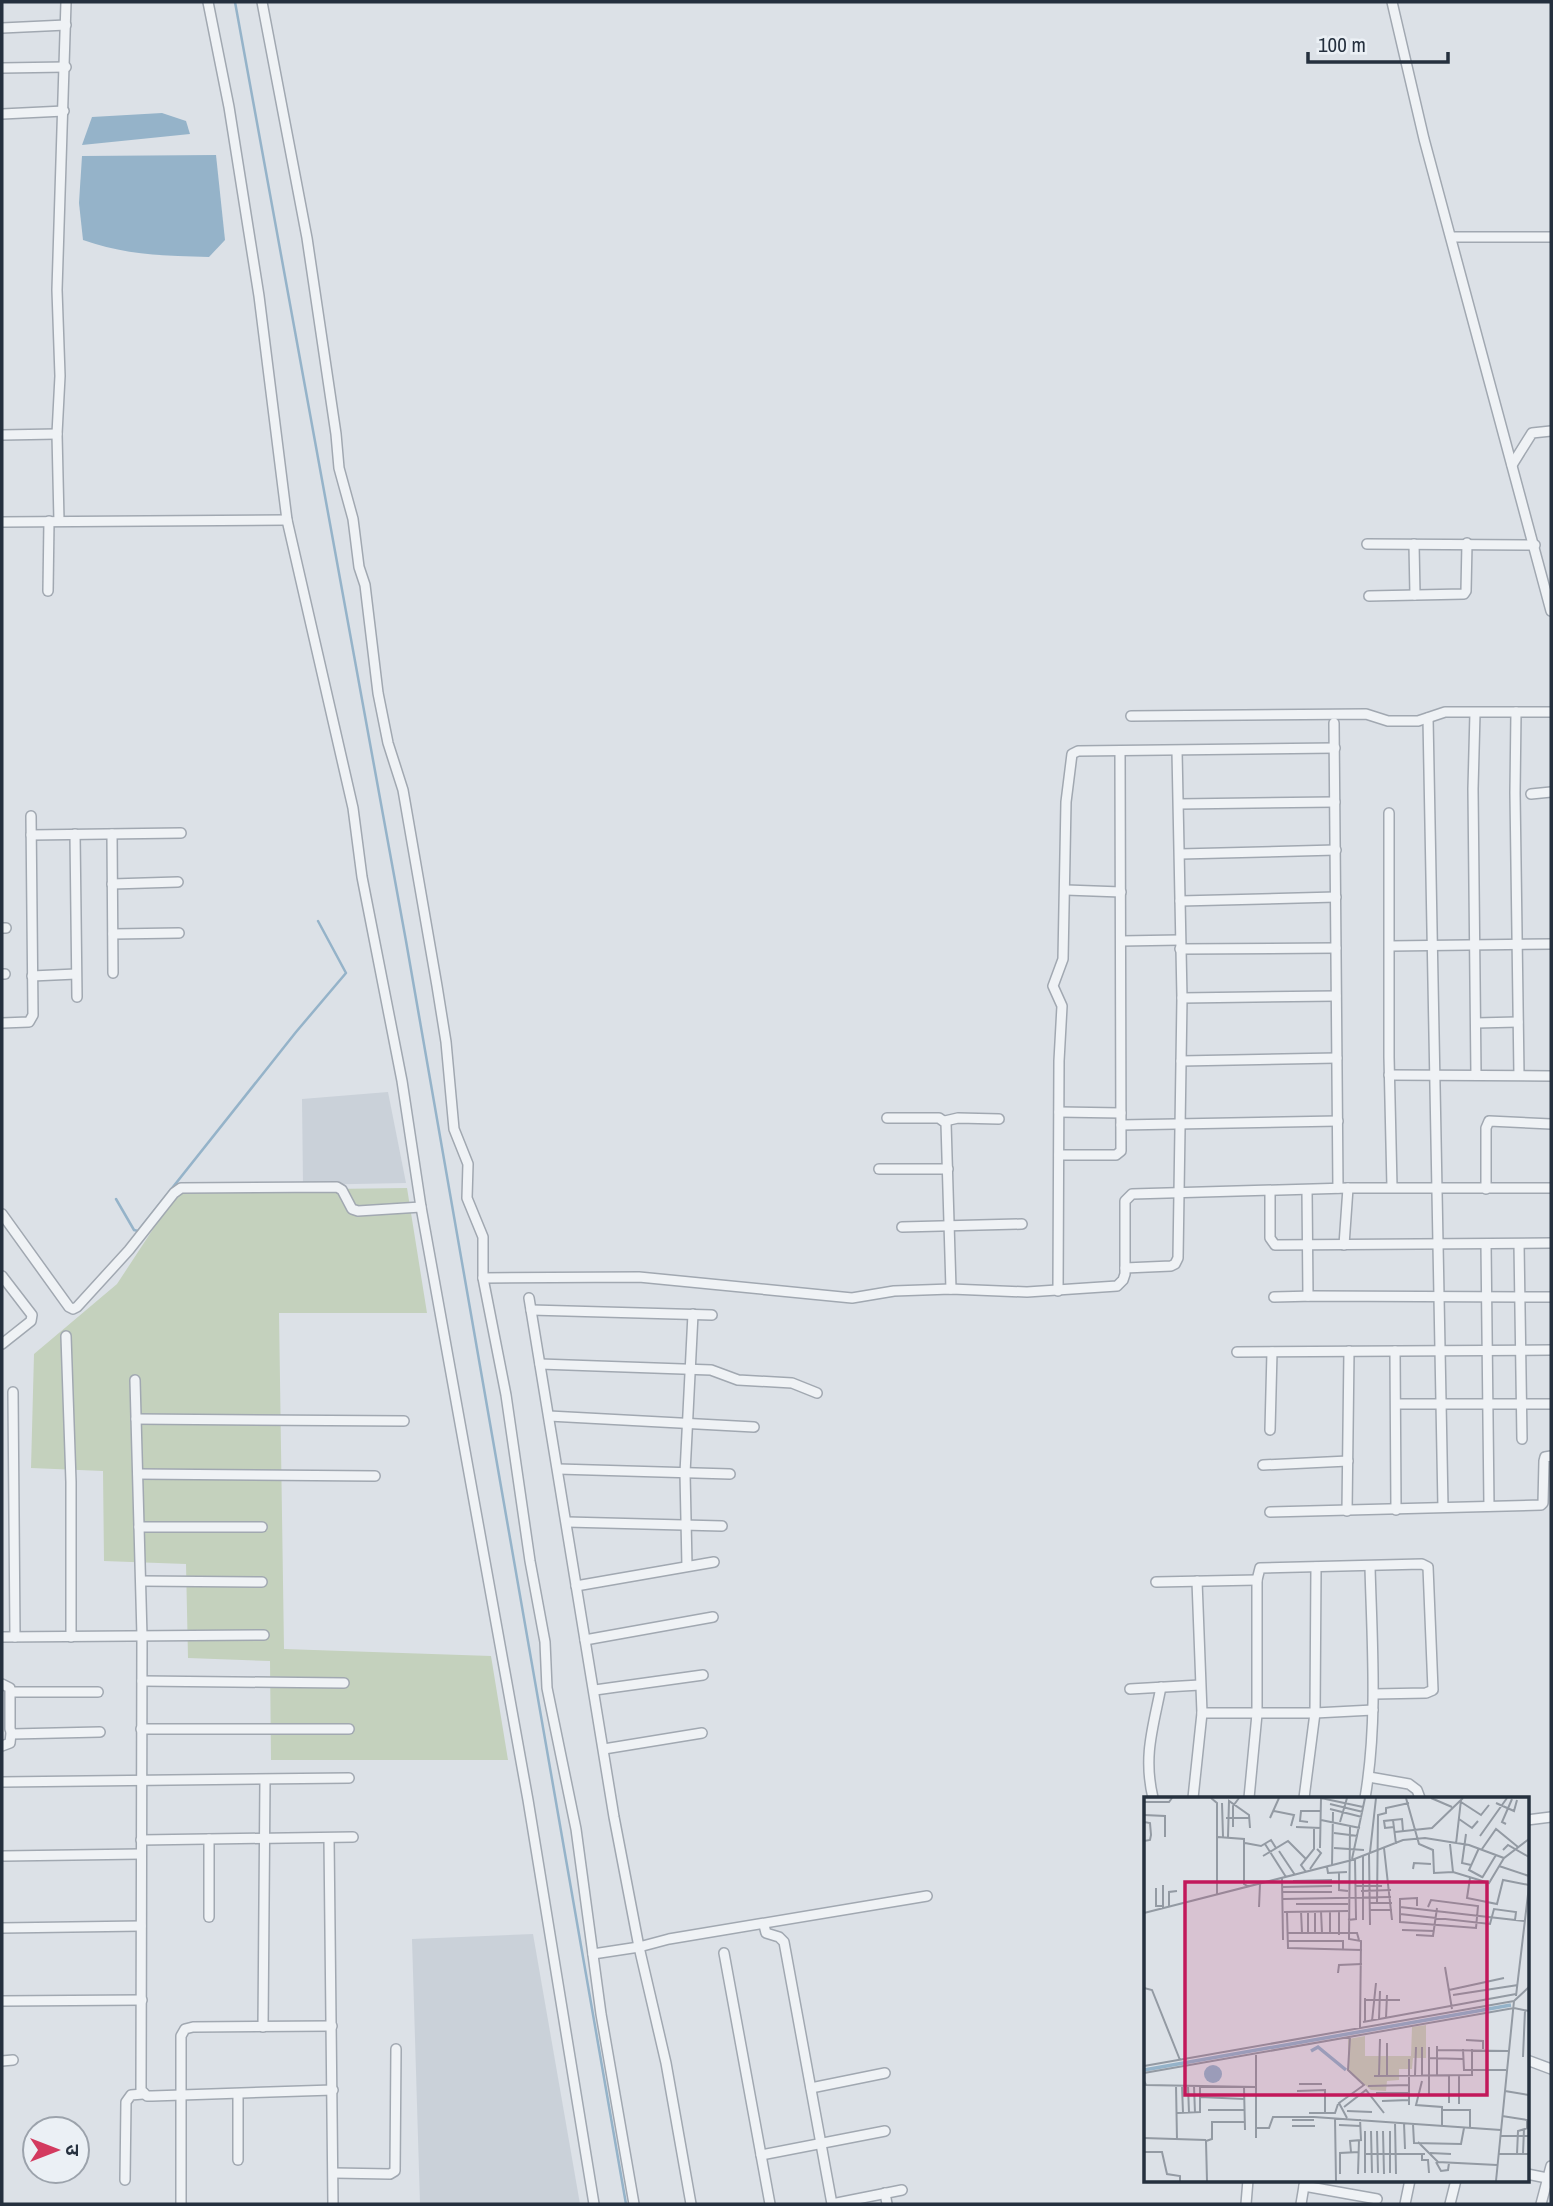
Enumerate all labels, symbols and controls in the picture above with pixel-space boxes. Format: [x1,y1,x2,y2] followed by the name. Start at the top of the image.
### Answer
[1308,21,1448,65] scale bar
[1318,30,1366,59] text: 100 m
[1144,1797,1528,2182] inset map
[21,2115,91,2185] north arrow
[60,2144,86,2156] text: उ

